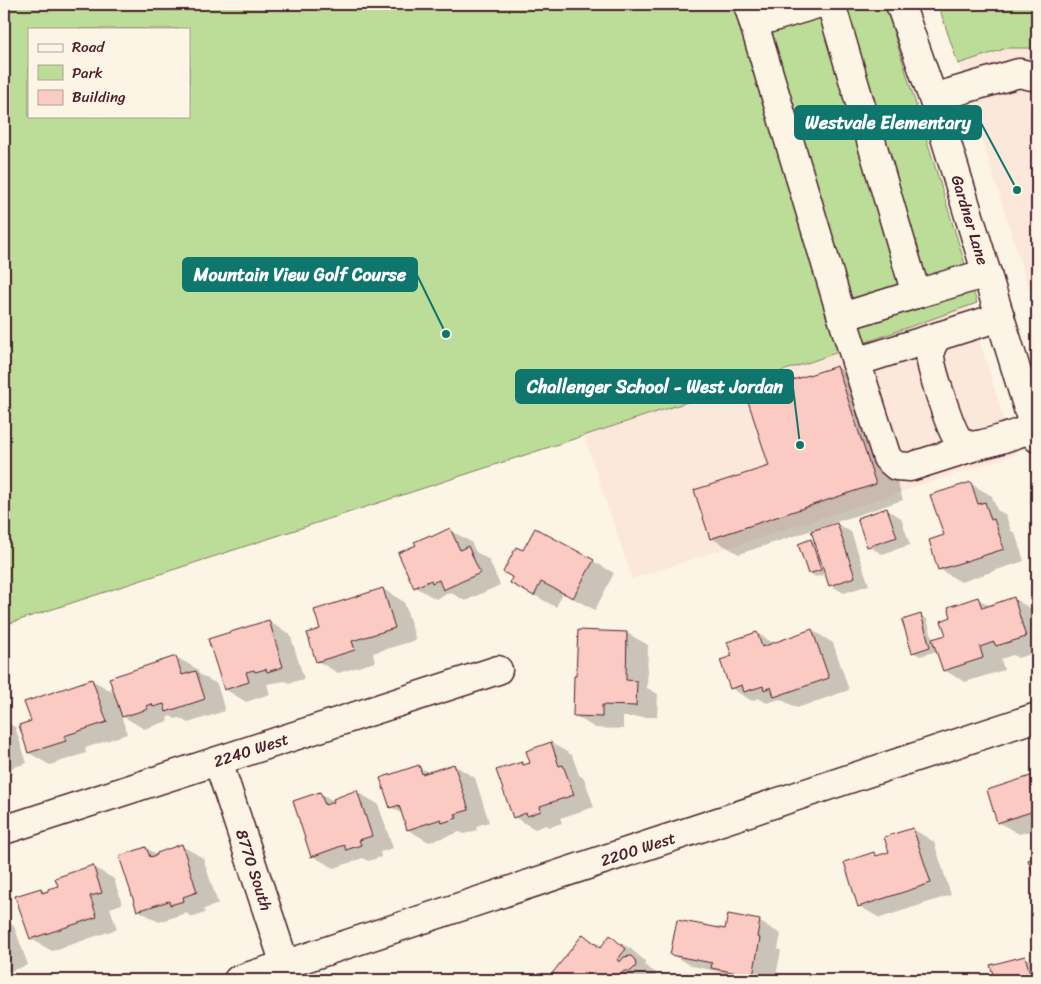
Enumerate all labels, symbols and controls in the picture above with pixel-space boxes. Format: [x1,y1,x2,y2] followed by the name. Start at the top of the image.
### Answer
[28,28,190,118] legend
[72,34,105,60] text: Road
[72,60,103,86] text: Park
[72,84,126,110] text: Building
[795,106,981,139] callout: Westvale Elementary
[805,107,972,139] text: Westvale Elementary
[943,171,997,269] street label: Gardner Lane
[183,258,417,291] callout: Mountain View Golf Course
[193,259,407,291] text: Mountain View Golf Course
[516,370,793,403] callout: Challenger School - West Jordan
[526,371,783,403] text: Challenger School - West Jordan
[210,724,292,776] street label: 2240 West
[597,823,679,875] street label: 2200 West
[227,825,281,915] street label: 8770 South

